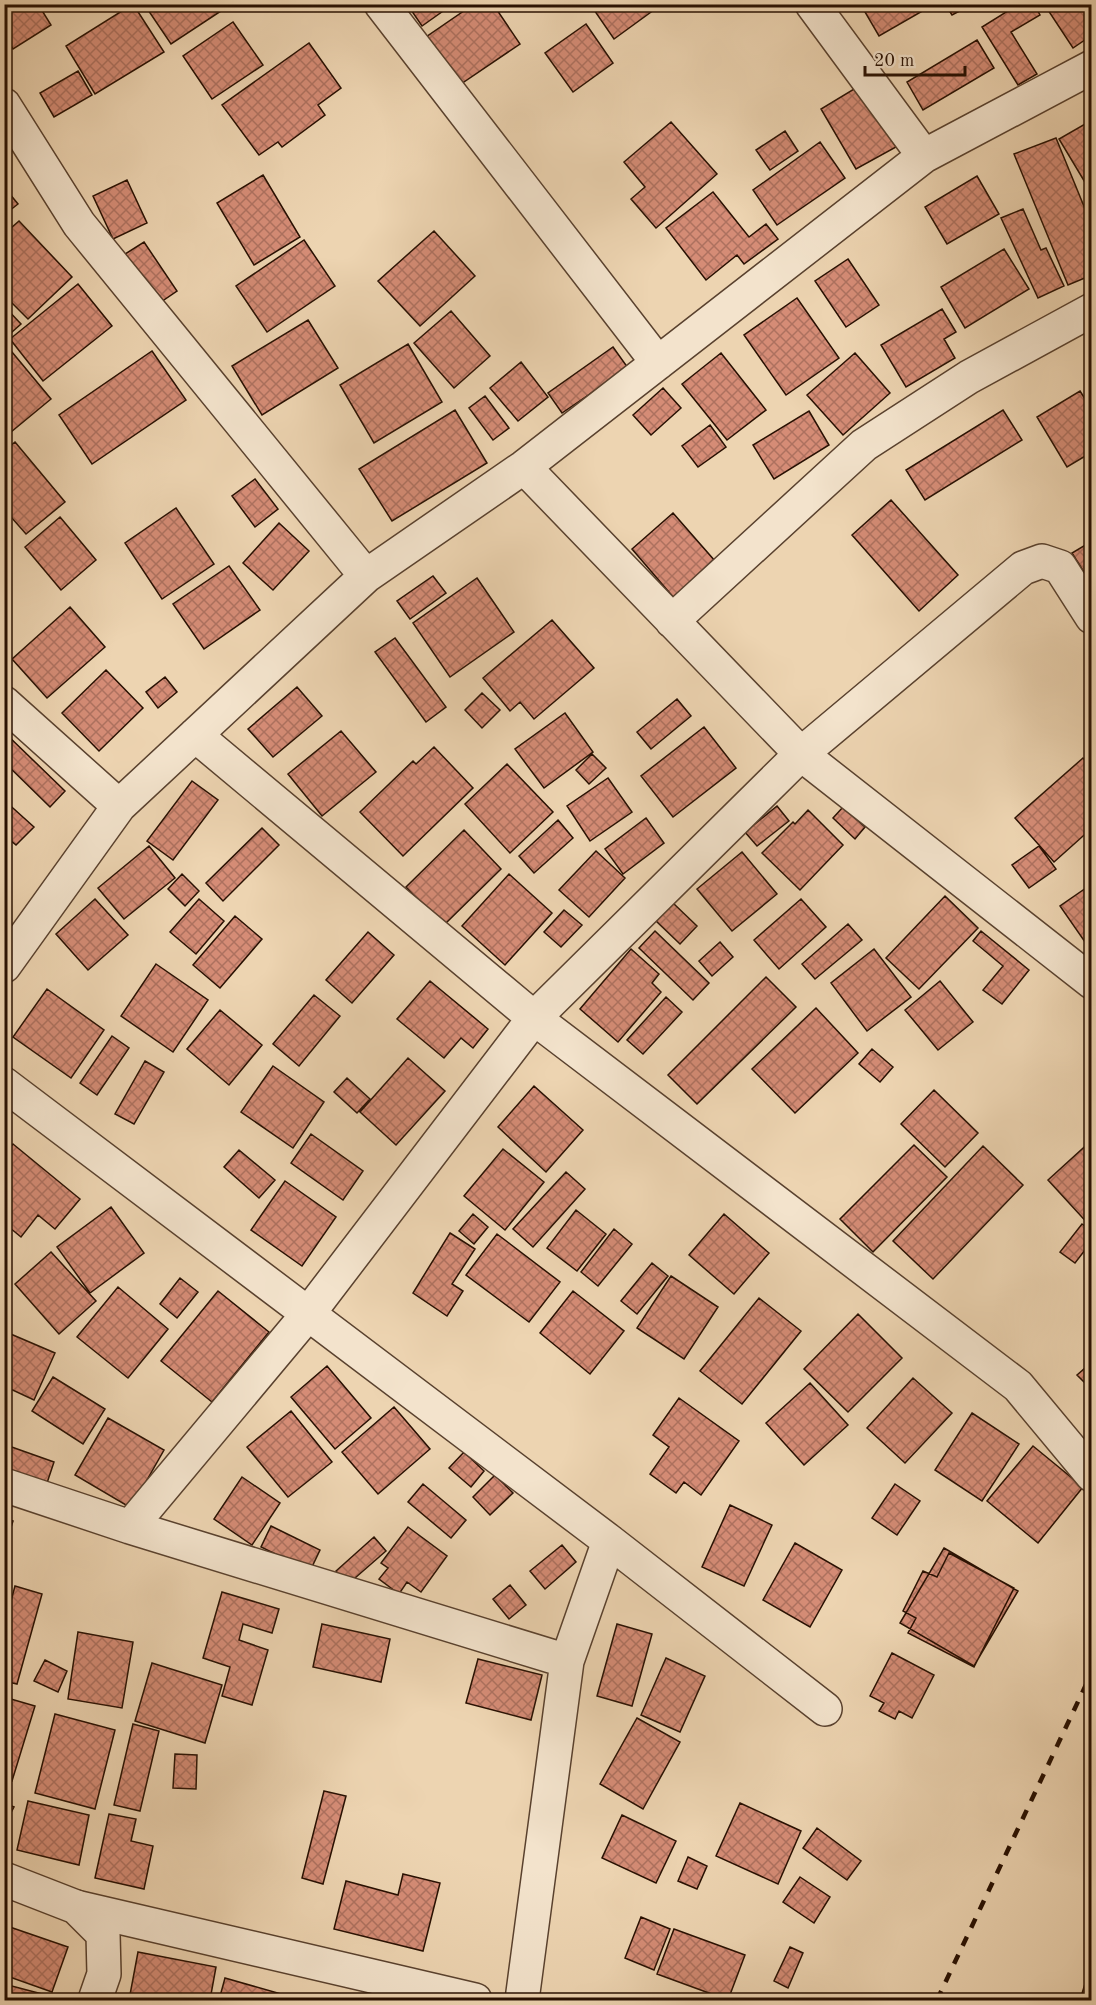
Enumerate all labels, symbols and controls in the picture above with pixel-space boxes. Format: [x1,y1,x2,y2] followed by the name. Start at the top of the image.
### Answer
[865,39,966,77] scale bar
[874,52,914,70] text: 20 m

